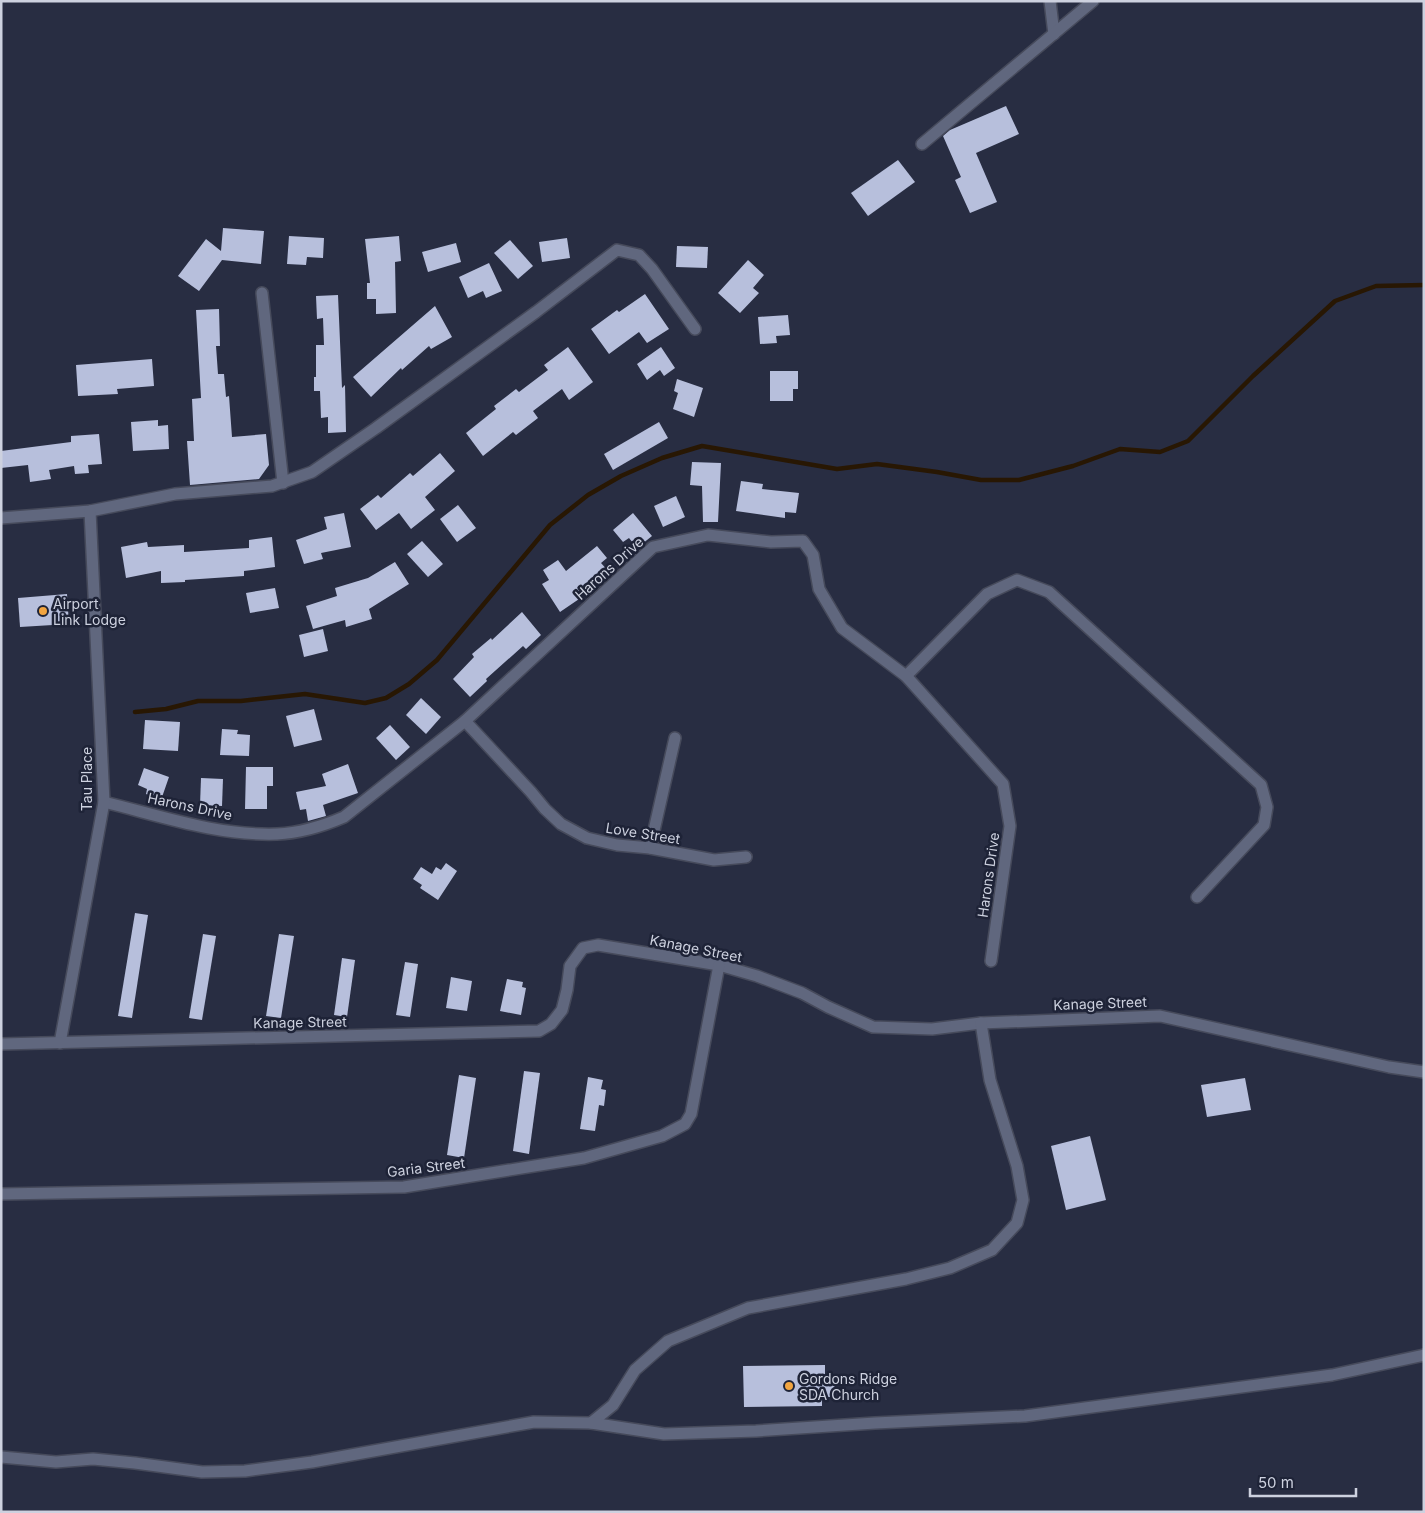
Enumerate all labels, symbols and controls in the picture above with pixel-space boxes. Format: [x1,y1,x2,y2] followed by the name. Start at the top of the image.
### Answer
[571,533,647,603] street label: Harons Drive
[53,595,126,628] place label: Airport Link Lodge
[37,605,49,617] marker: Airport Link Lodge
[78,747,95,811] street label: Tau Place
[146,789,234,823] street label: Harons Drive
[605,819,682,847] street label: Love Street
[974,831,1002,919] street label: Harons Drive
[648,931,744,965] street label: Kanage Street
[1053,993,1147,1013] street label: Kanage Street
[253,1013,347,1031] street label: Kanage Street
[386,1154,466,1180] street label: Garia Street
[799,1370,897,1403] place label: Gordons Ridge SDA Church
[783,1380,795,1392] marker: Gordons Ridge SDA Church
[1250,1466,1356,1498] scale bar
[1258,1473,1294,1492] text: 50 m

